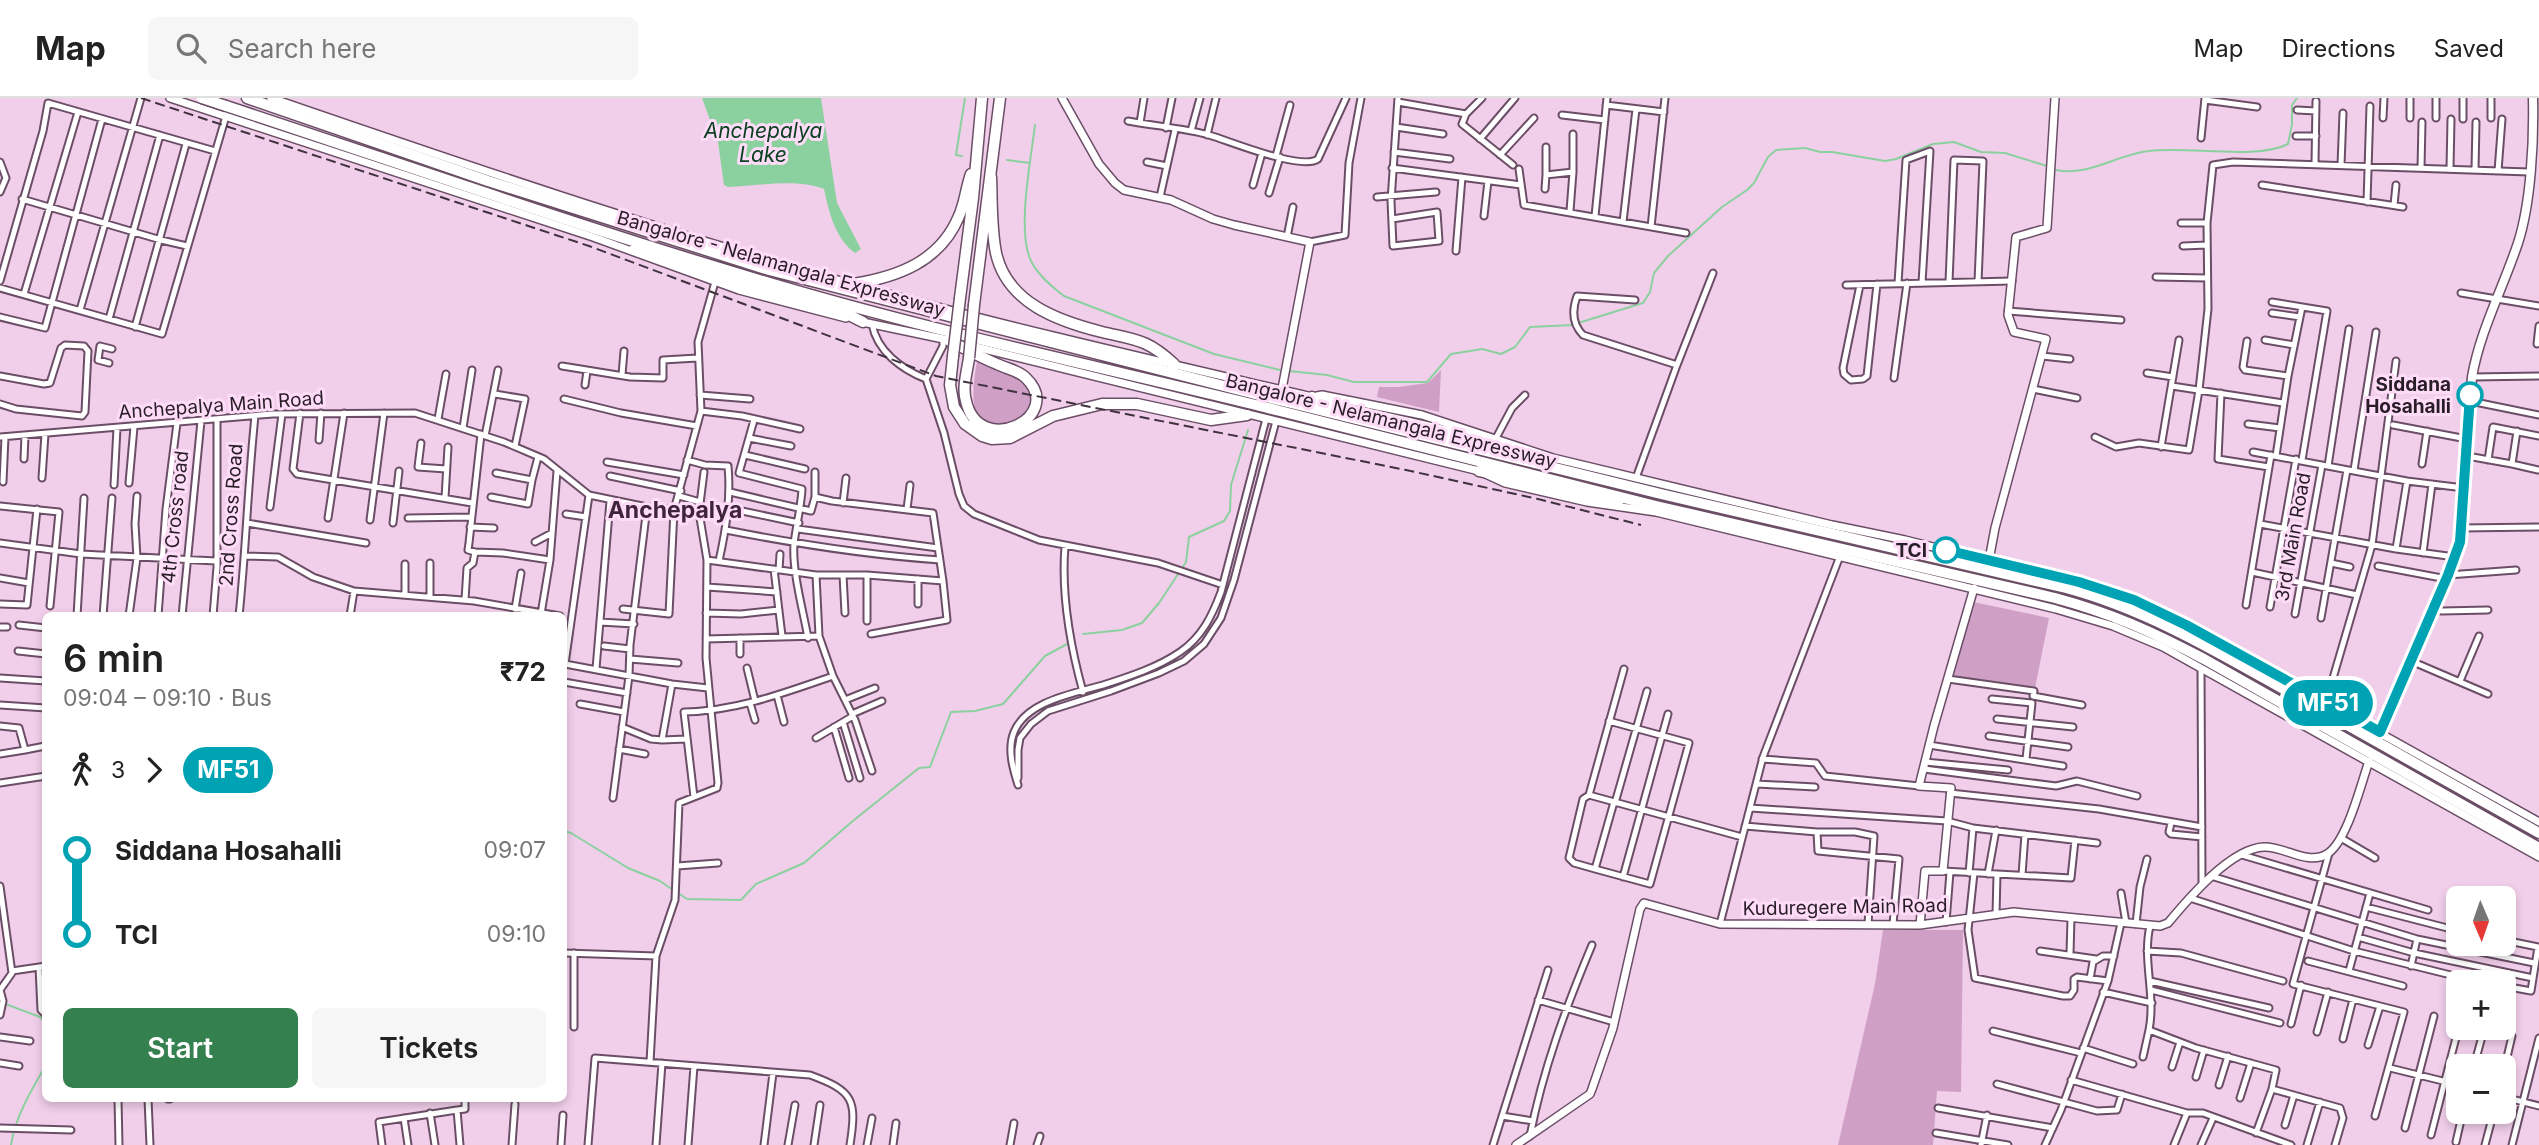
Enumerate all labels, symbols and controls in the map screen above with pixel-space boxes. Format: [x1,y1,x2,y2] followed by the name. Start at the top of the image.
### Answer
[148,17,638,80] search box
[35,28,106,68] text: Map
[172,29,210,67] icon: search
[228,33,376,64] text: Search here
[2194,34,2243,63] text: Map
[2281,34,2396,63] text: Directions
[2434,34,2504,63] text: Saved
[703,118,822,167] water label: Anchepalya Lake
[614,206,948,322] street label: Bangalore - Nelamangala Expressway
[1223,369,1559,473] street label: Bangalore - Nelamangala Expressway
[2365,373,2451,418] place label: Siddana Hosahalli
[2457,382,2483,408] marker: Siddana Hosahalli
[117,386,325,424] street label: Anchepalya Main Road
[215,443,247,587] street label: 2nd Cross Road
[157,450,193,584] street label: 4th Cross road
[2270,471,2316,603] street label: 3rd Main Road
[608,496,742,524] district label: Anchepalya
[1933,537,1959,563] marker: TCI
[1896,539,1927,562] place label: TCI
[63,635,164,681] text: 6 min
[500,656,546,687] text: ₹72
[2279,680,2377,726] line badge: MF51
[63,684,272,712] text: 09:04 – 09:10 · Bus
[2297,688,2359,717] text: MF51
[63,751,101,789] icon: walk
[135,751,173,789] icon: forward
[197,755,259,784] text: MF51
[111,756,125,784] text: 3
[115,835,342,866] text: Siddana Hosahalli
[484,836,546,864] text: 09:07
[2446,886,2516,956] north arrow
[2446,886,2516,1124] map controls
[1742,894,1948,920] street label: Kuduregere Main Road
[115,919,158,950] text: TCI
[487,920,546,948] text: 09:10
[2446,970,2516,1040] button: +
[63,1008,298,1088] button: Start
[312,1008,546,1088] button: Tickets
[2446,1054,2516,1124] button: −

